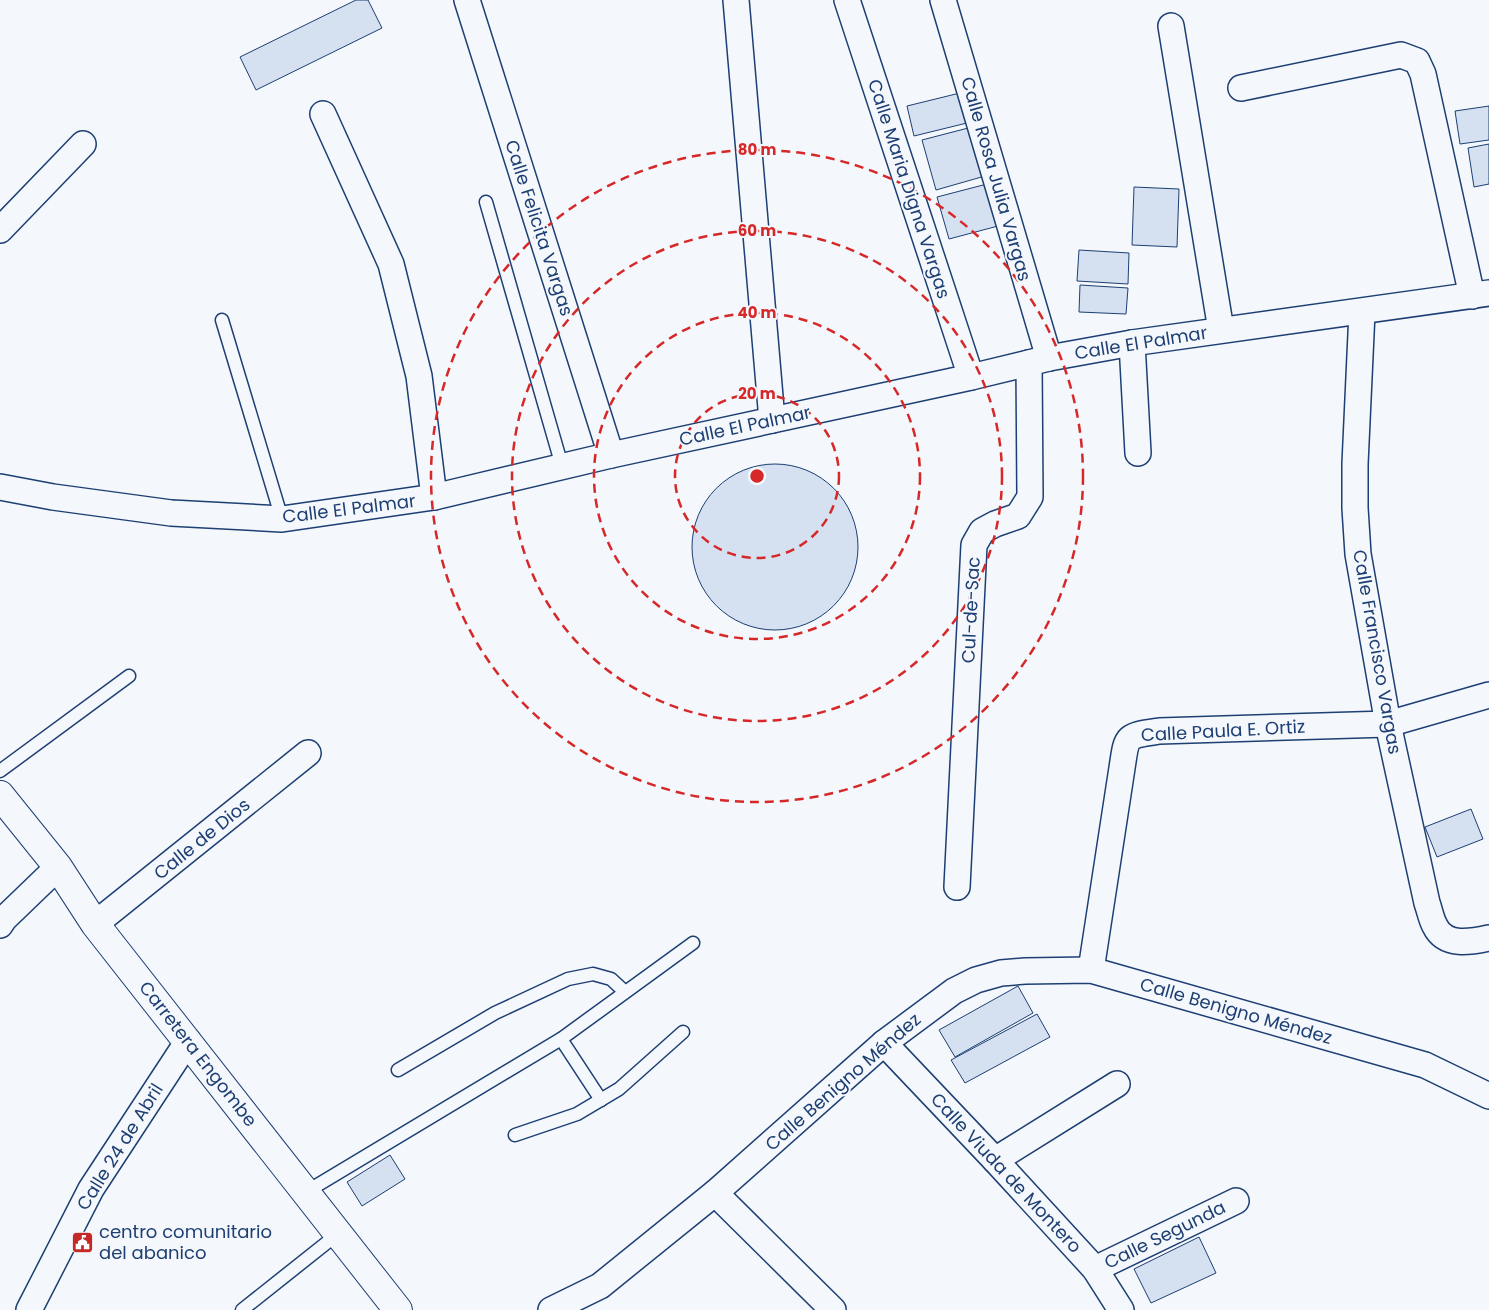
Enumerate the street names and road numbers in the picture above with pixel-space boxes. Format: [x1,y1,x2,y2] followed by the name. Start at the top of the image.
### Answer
[955,74,1038,284] street label: Calle Rosa Julia Vargas
[862,76,957,302] street label: Calle Maria Digna Vargas
[499,137,580,319] street label: Calle Felicita Vargas
[1073,320,1209,365] street label: Calle El Palmar
[677,399,813,452] street label: Calle El Palmar
[281,488,417,529] street label: Calle El Palmar
[1347,548,1408,756] street label: Calle Francisco Vargas
[955,556,986,664] street label: Cul-de-Sac
[1140,714,1306,747] street label: Calle Paula E. Ortiz
[148,792,255,885] street label: Calle de Dios
[1137,971,1335,1050] street label: Calle Benigno Méndez
[134,976,263,1132] street label: Carretera Engombe
[759,1007,926,1156] street label: Calle Benigno Méndez
[70,1078,169,1215] street label: Calle 24 de Abril
[925,1087,1087,1258] street label: Calle Viuda de Montero
[1100,1194,1230,1275] street label: Calle Segunda

